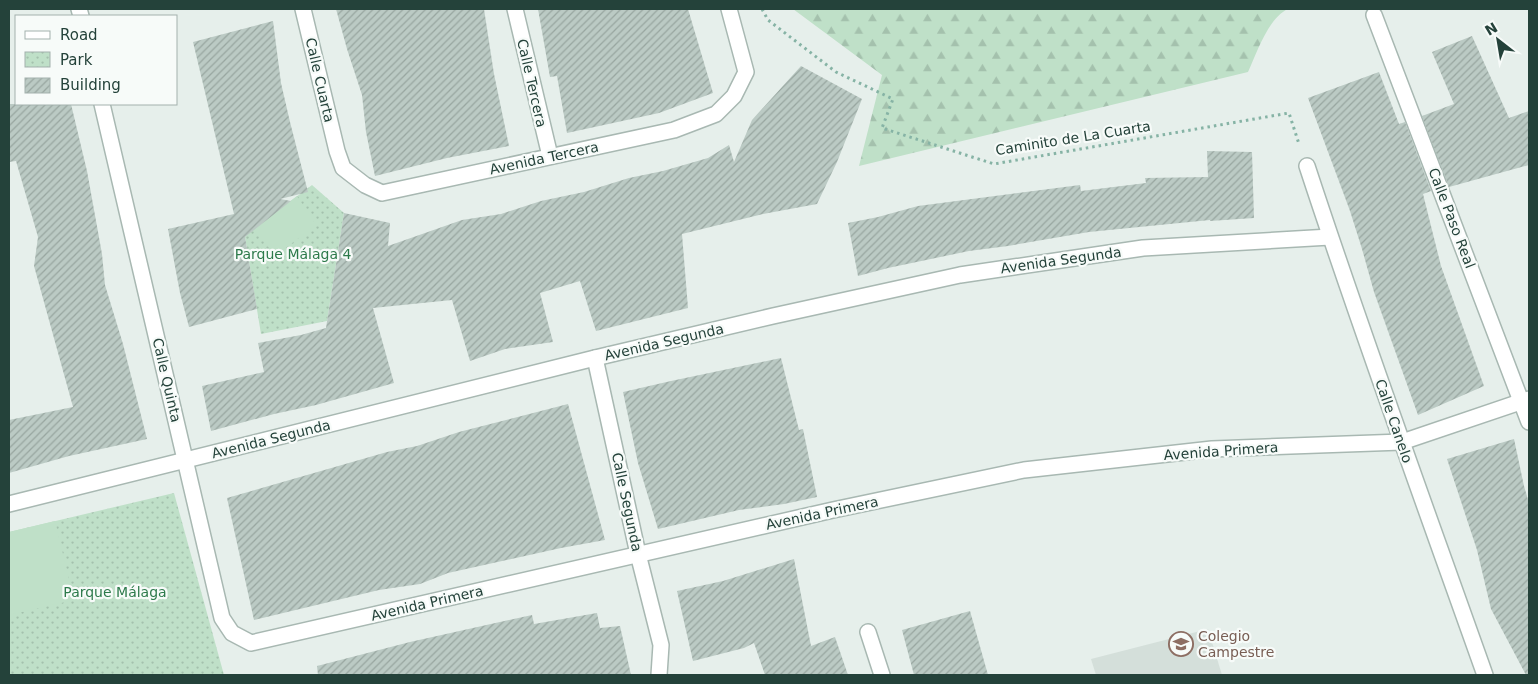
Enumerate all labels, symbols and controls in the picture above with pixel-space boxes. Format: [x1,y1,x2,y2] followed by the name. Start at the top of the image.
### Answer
[15,15,178,105] legend
[1473,15,1523,65] north arrow
[1482,19,1500,39] text: N
[60,26,98,44] text: Road
[303,36,337,124] street label: Calle Cuarta
[514,37,550,129] street label: Calle Tercera
[60,51,93,69] text: Park
[60,76,121,94] text: Building
[994,118,1152,158] street label: Caminito de La Cuarta
[488,139,600,177] street label: Avenida Tercera
[1426,166,1478,270] street label: Calle Paso Real
[1000,244,1122,276] street label: Avenida Segunda
[235,246,351,262] park label: Parque Málaga 4
[603,320,725,364] street label: Avenida Segunda
[150,336,184,424] street label: Calle Quinta
[1372,377,1416,465] street label: Calle Canelo
[210,416,332,462] street label: Avenida Segunda
[1163,439,1279,463] street label: Avenida Primera
[609,451,645,553] street label: Calle Segunda
[764,493,880,533] street label: Avenida Primera
[369,582,485,624] street label: Avenida Primera
[63,584,167,600] park label: Parque Málaga
[1198,628,1274,660] place label: Colegio Campestre
[1168,631,1194,657] school or university icon: Colegio Campestre

